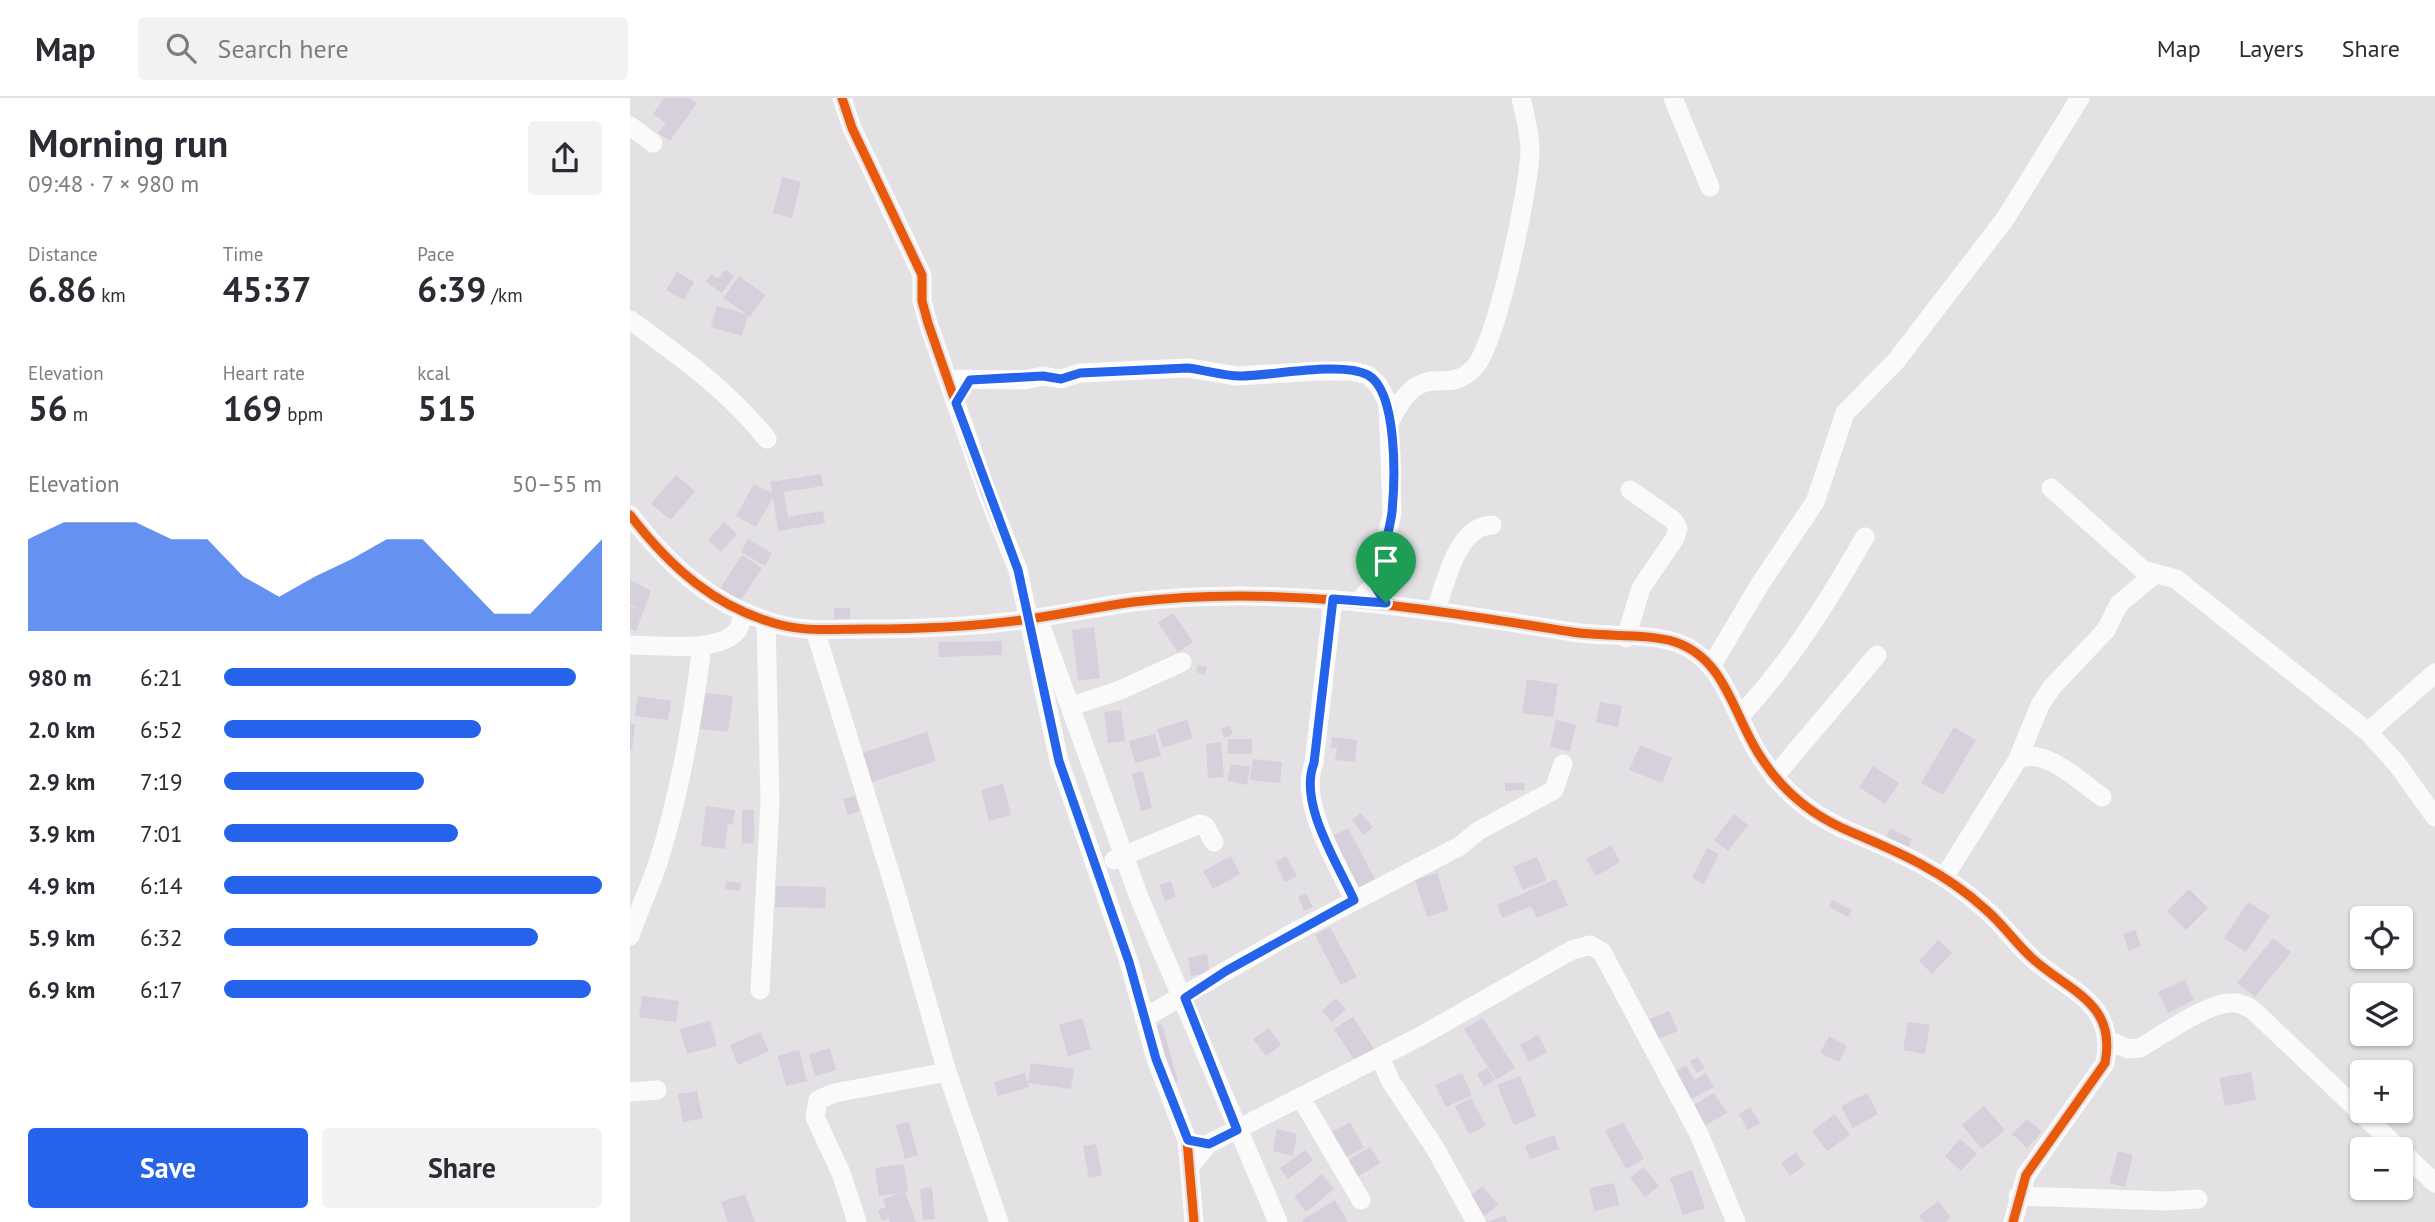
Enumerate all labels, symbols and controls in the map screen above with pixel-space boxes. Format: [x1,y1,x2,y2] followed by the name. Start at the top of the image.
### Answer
[138,17,628,80] search box
[35,27,96,70] text: Map
[162,29,200,67] icon: search
[218,32,349,65] text: Search here
[2157,33,2201,64] text: Map
[2239,33,2304,64] text: Layers
[2342,33,2400,64] text: Share
[28,118,228,167] text: Morning run
[528,121,602,195] button: share
[28,169,199,198] text: 09:48 · 7 × 980 m
[28,242,98,266] text: Distance
[223,242,263,266] text: Time
[417,242,455,266] text: Pace
[28,266,96,312] text: 6.86
[223,266,311,312] text: 45:37
[417,266,486,312] text: 6:39
[96,283,126,307] text: km
[486,283,523,307] text: /km
[28,361,104,385] text: Elevation
[223,361,305,385] text: Heart rate
[417,361,450,385] text: kcal
[28,385,68,431] text: 56
[223,385,282,431] text: 169
[417,385,477,431] text: 515
[68,402,88,426] text: m
[282,402,323,426] text: bpm
[28,469,120,498] text: Elevation
[512,469,602,498] text: 50–55 m
[1356,531,1416,603] pin
[1367,542,1405,580] icon: arrive
[28,663,91,692] text: 980 m
[140,663,183,692] text: 6:21
[28,715,95,744] text: 2.0 km
[140,715,183,744] text: 6:52
[28,767,95,796] text: 2.9 km
[140,767,183,796] text: 7:19
[28,819,95,848] text: 3.9 km
[140,819,183,848] text: 7:01
[28,871,95,900] text: 4.9 km
[140,871,183,900] text: 6:14
[2350,906,2413,1200] map controls
[2350,906,2413,969] button: locate
[28,923,95,952] text: 5.9 km
[140,923,183,952] text: 6:32
[28,975,95,1004] text: 6.9 km
[140,975,183,1004] text: 6:17
[2350,983,2413,1046] button: layers
[2350,1060,2413,1123] button: +
[28,1128,308,1208] button: Save
[322,1128,602,1208] button: Share
[2350,1137,2413,1200] button: −

